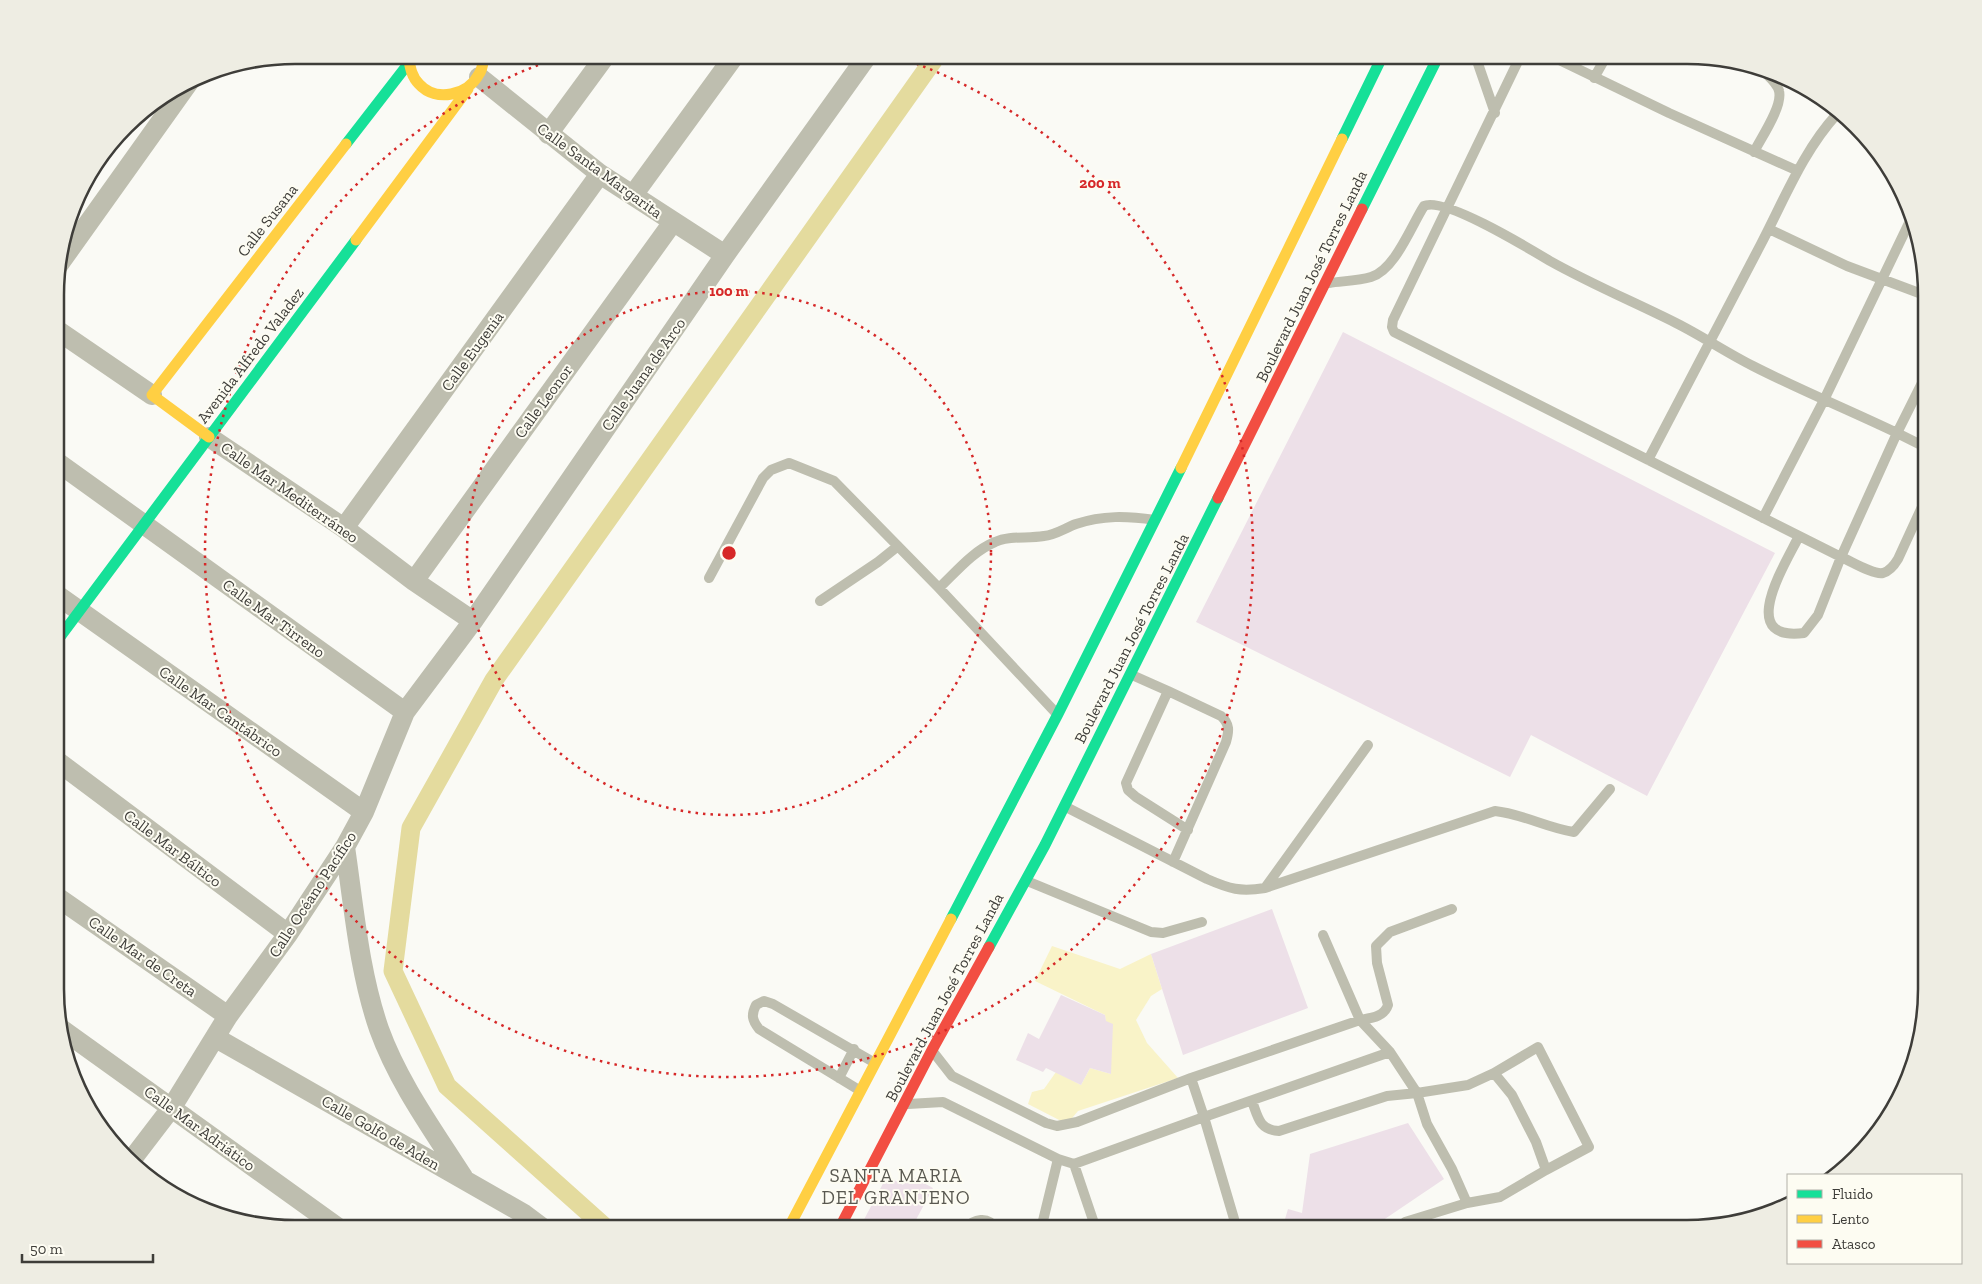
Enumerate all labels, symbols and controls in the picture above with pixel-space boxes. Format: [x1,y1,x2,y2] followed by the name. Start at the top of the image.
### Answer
[533,119,666,222] street label: Calle Santa Margarita
[1252,167,1371,385] street label: Boulevard Juan José Torres Landa
[1079,174,1121,192] text: 200 m
[233,180,302,260] street label: Calle Susana
[709,282,749,300] text: 100 m
[193,284,308,427] street label: Avenida Alfredo Valadez
[437,308,508,395] street label: Calle Eugenia
[597,314,690,435] street label: Calle Juana de Arco
[510,361,577,442] street label: Calle Leonor
[217,438,362,547] street label: Calle Mar Mediterráneo
[1070,530,1193,746] street label: Boulevard Juan José Torres Landa
[720,544,738,562] centre of rings
[219,575,329,662] street label: Calle Mar Tirreno
[156,662,286,761] street label: Calle Mar Cantábrico
[120,806,225,891] street label: Calle Mar Báltico
[265,828,360,961] street label: Calle Océano Pacífico
[881,890,1008,1105] street label: Boulevard Juan José Torres Landa
[85,912,201,1001] street label: Calle Mar de Creta
[140,1082,259,1175] street label: Calle Mar Adriático
[318,1091,444,1174] street label: Calle Golfo de Aden
[821,1164,971,1209] district label: SANTA MARIA DEL GRANJENO
[1787,1174,1962,1264] legend
[1832,1185,1873,1203] text: Fluido
[1832,1210,1869,1228] text: Lento
[22,1232,154,1264] scale bar
[1832,1235,1876,1253] text: Atasco
[30,1240,63,1258] text: 50 m

